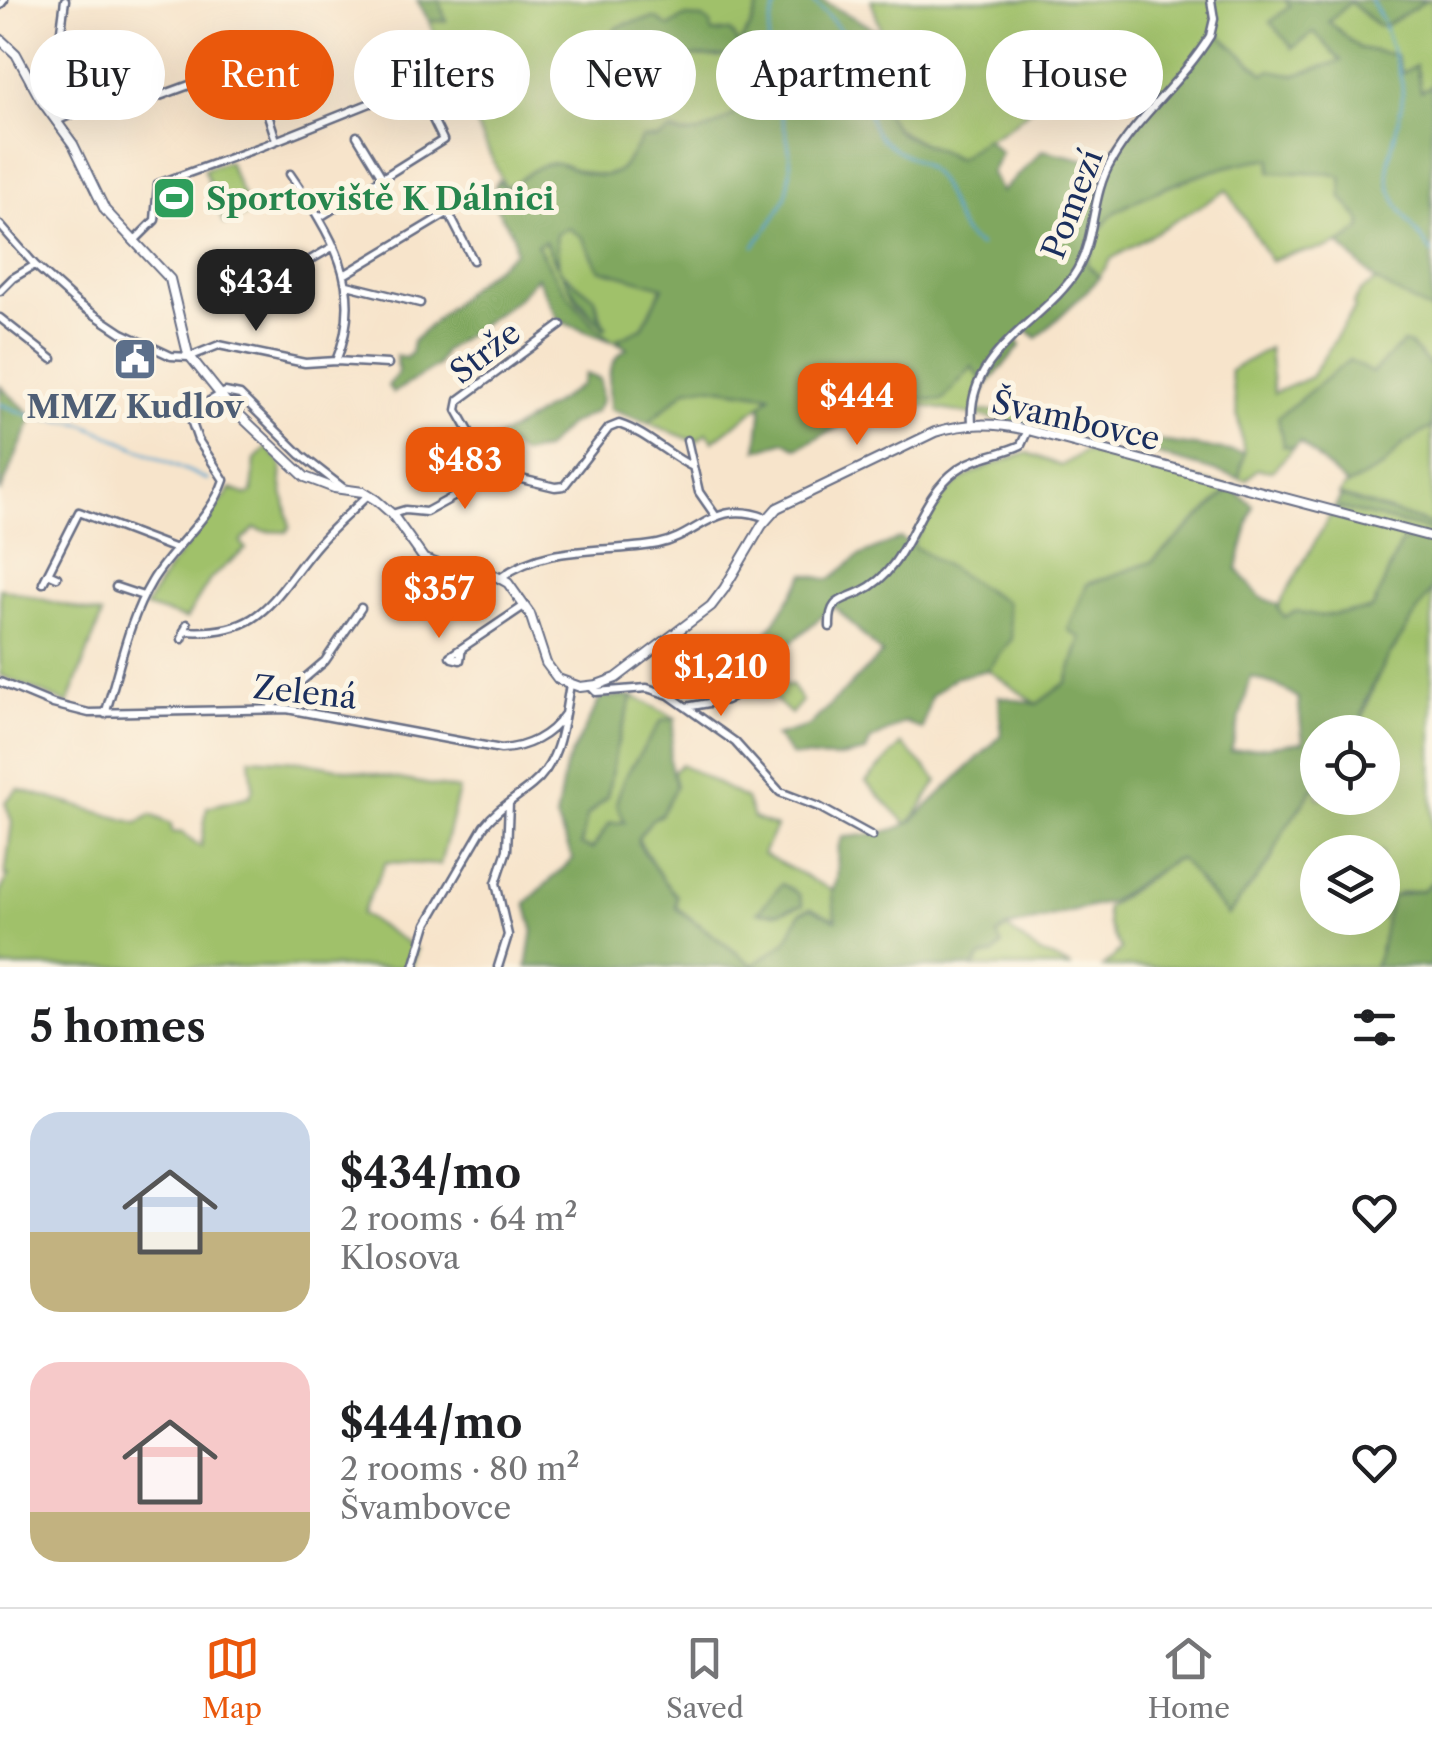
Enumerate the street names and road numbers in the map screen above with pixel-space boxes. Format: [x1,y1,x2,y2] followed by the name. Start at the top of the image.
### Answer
[1033,144,1111,264] street label: Pomezí
[442,313,528,391] street label: Strže
[988,382,1164,458] street label: Švambovce
[251,667,359,717] street label: Zelená

